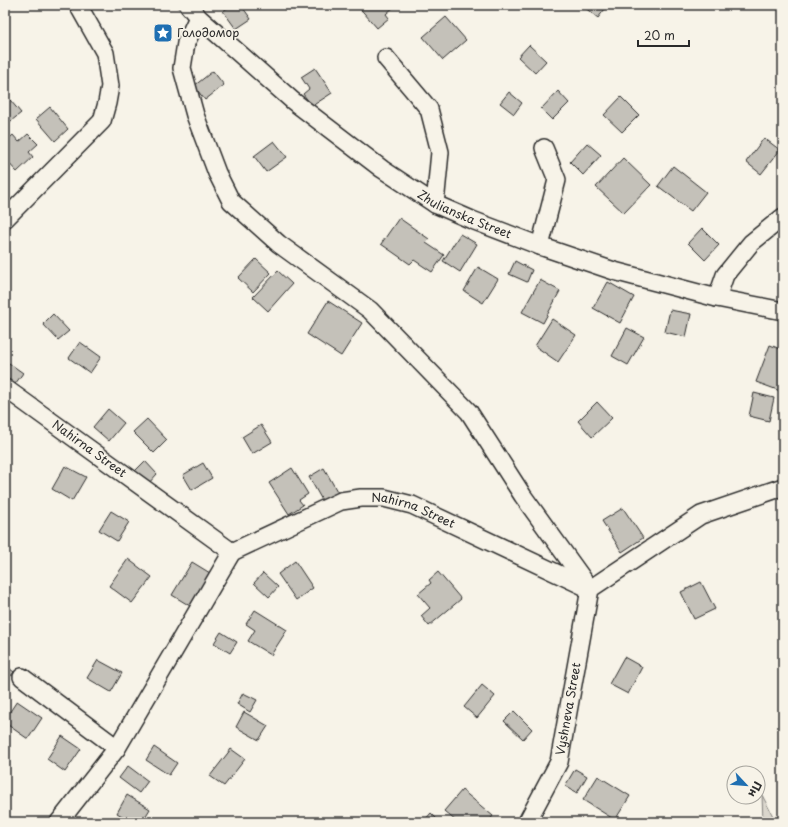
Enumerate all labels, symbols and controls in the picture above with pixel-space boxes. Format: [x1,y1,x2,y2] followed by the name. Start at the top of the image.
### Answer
[152,22,174,44] place icon: Голодомор
[638,22,689,48] scale bar
[177,23,239,41] place label: Голодомор
[644,26,675,44] text: 20 m
[414,185,515,242] street label: Zhulianska Street
[49,415,131,481] street label: Nahirna Street
[371,488,458,532] street label: Nahirna Street
[550,661,585,756] street label: Vyshneva Street
[726,765,766,805] north arrow
[744,779,767,800] text: Пн

